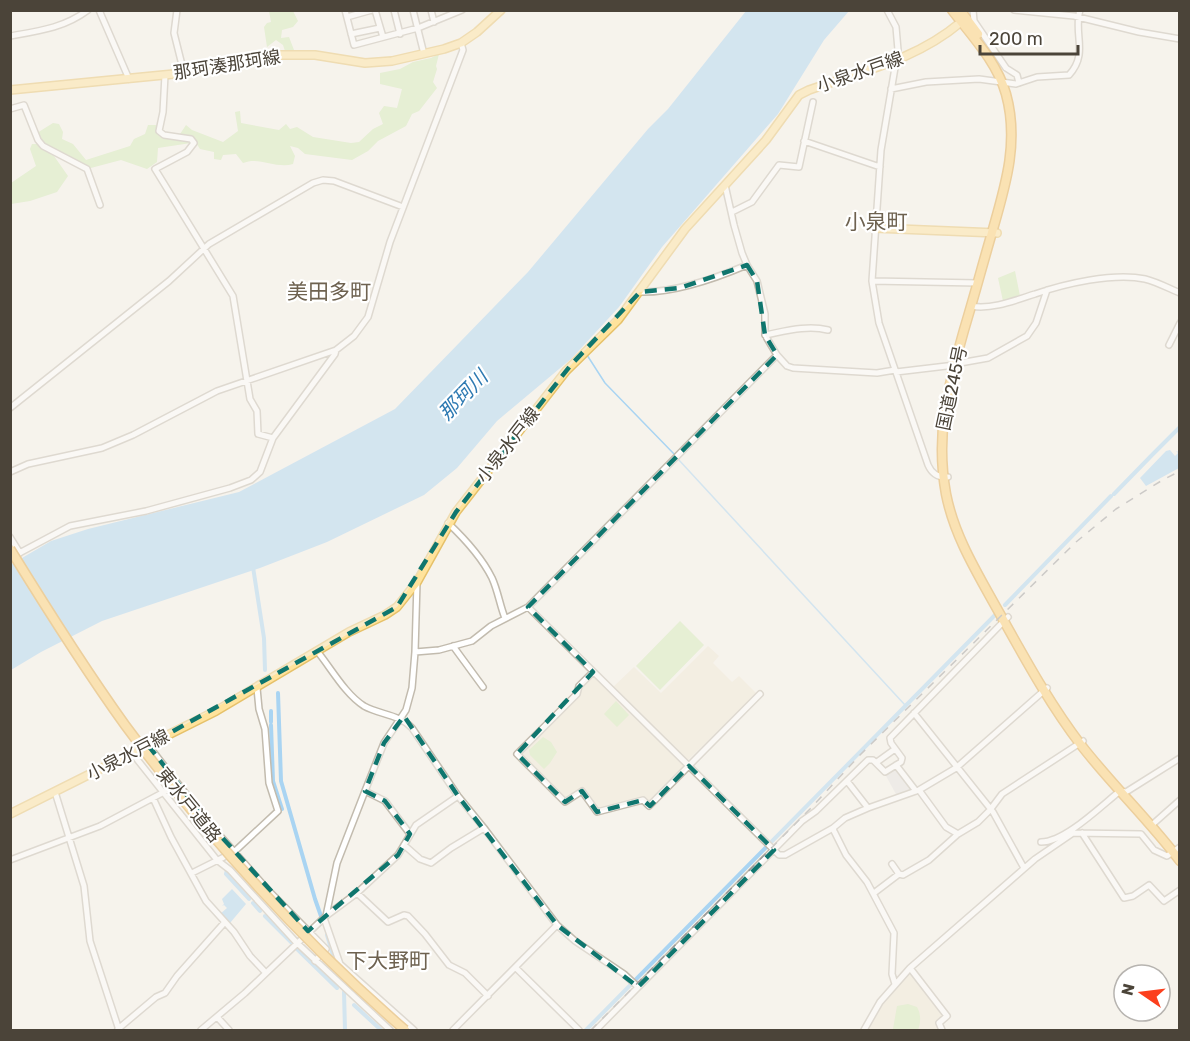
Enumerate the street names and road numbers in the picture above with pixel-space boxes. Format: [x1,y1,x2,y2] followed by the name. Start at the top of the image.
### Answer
[172,46,282,84] street label: 那珂湊那珂線
[814,47,906,97] street label: 小泉水戸線
[932,344,972,432] street label: 国道245号
[472,403,544,487] street label: 小泉水戸線
[83,725,173,785] street label: 小泉水戸線
[152,763,226,847] street label: 東水戸道路

